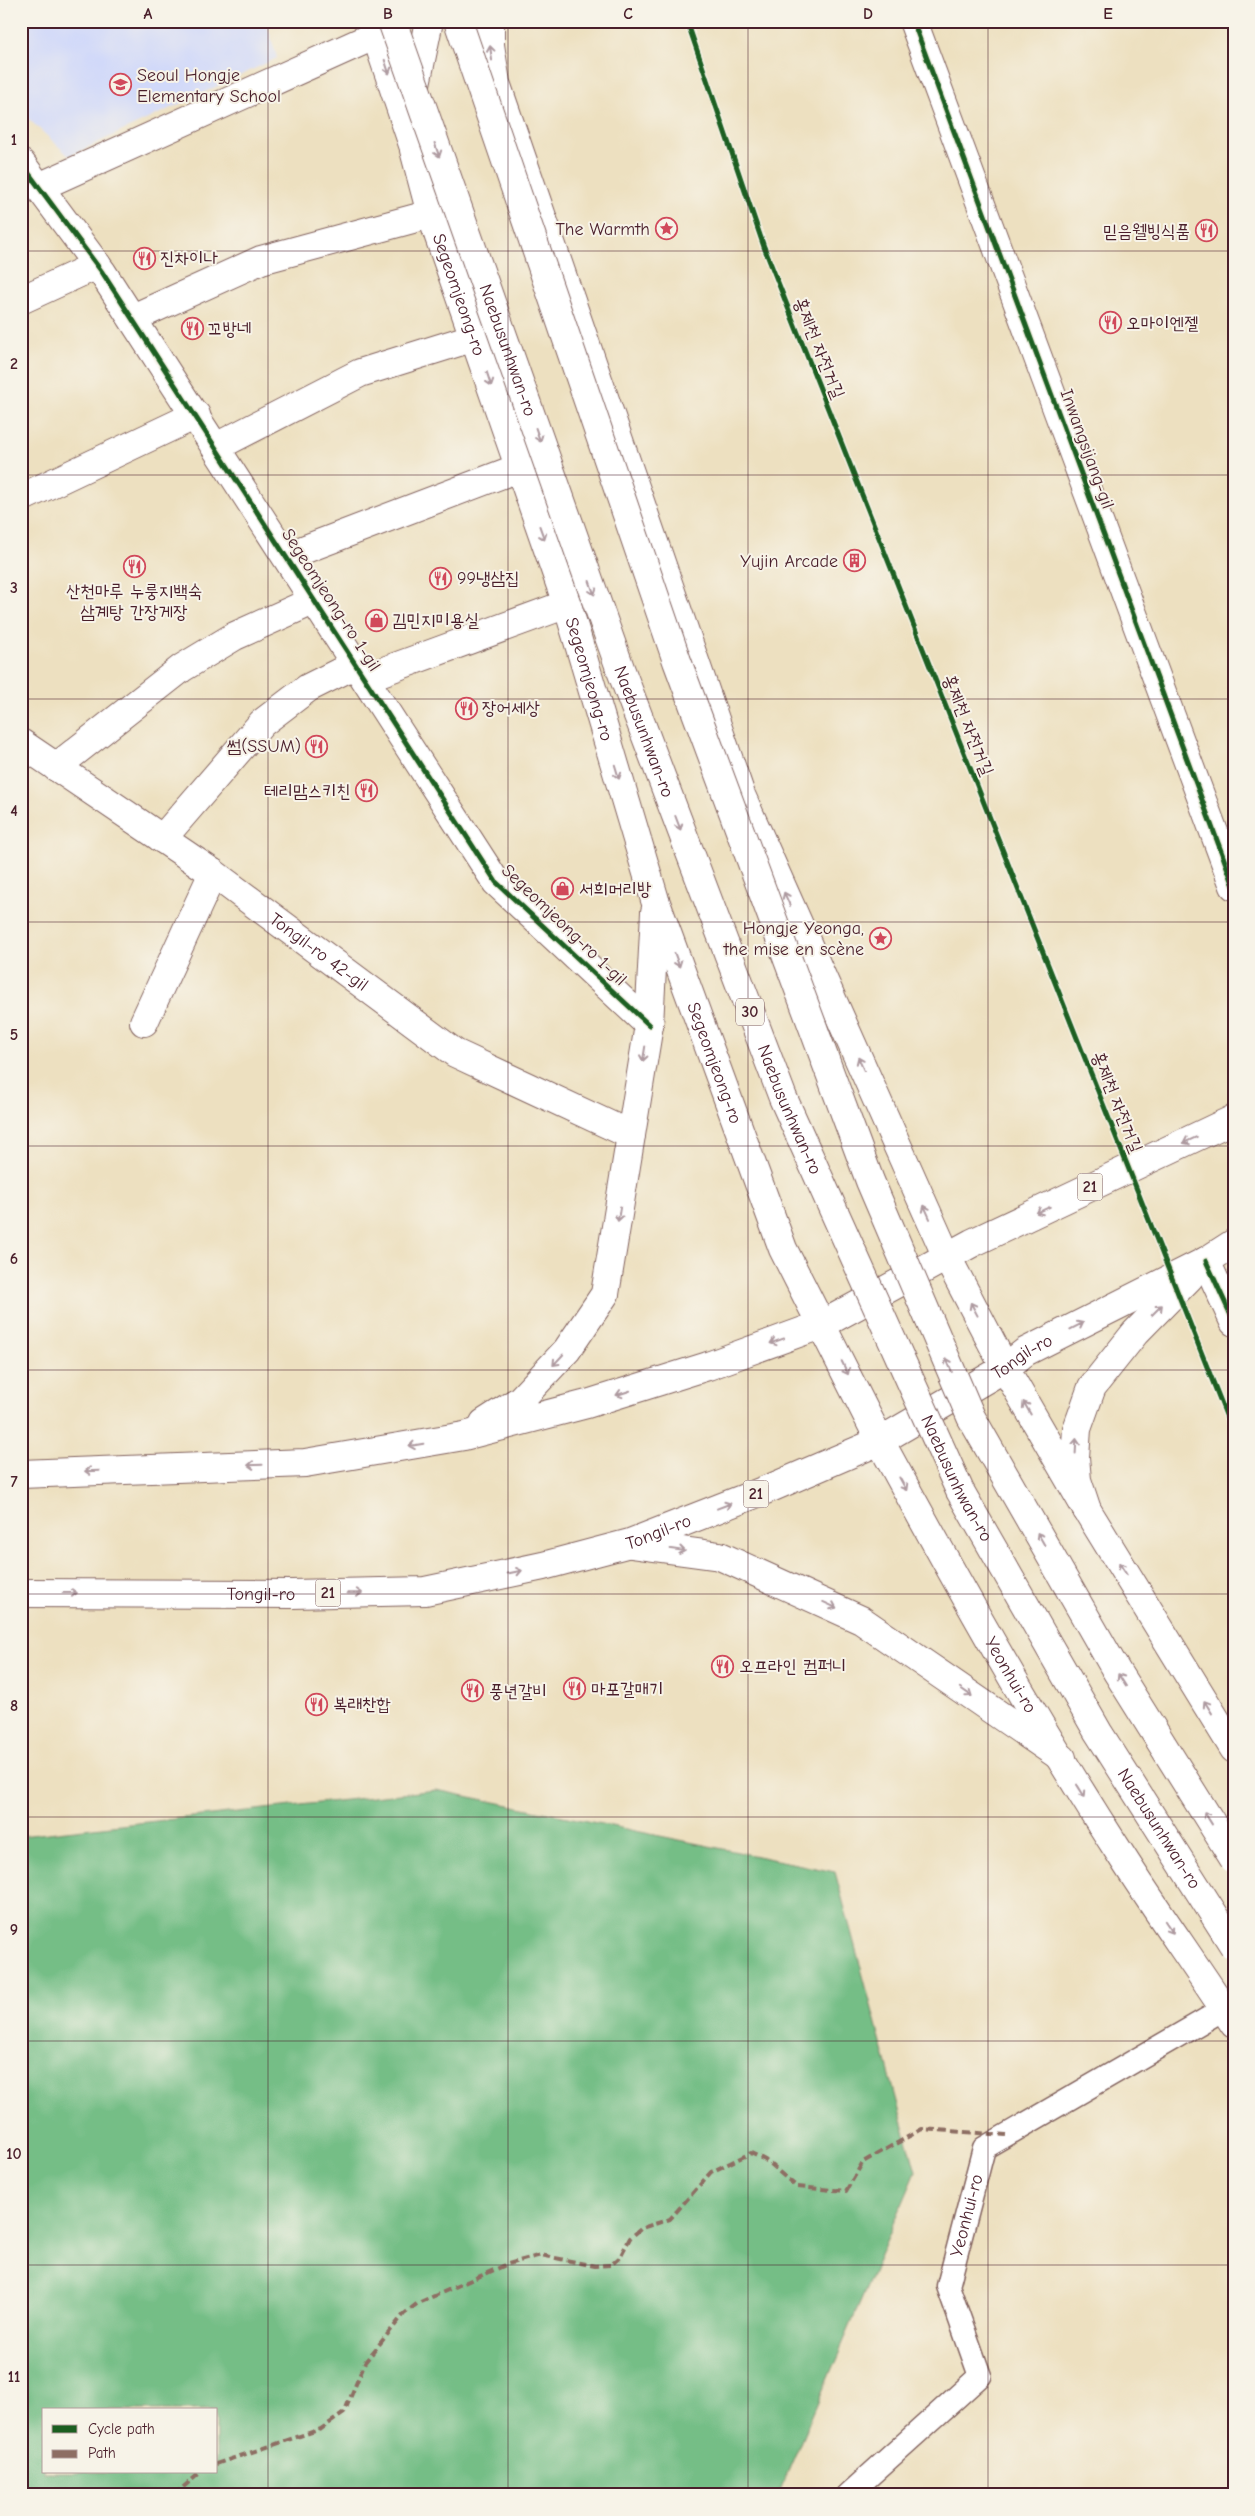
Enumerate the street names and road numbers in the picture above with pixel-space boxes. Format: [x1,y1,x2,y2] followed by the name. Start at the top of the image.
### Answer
[428,231,490,358] street label: Segeomjeong-ro
[475,281,541,419] street label: Naebusunhwan-ro
[789,294,849,402] street label: 홍제천 자전거길
[1056,386,1118,512] street label: Inwangsijang-gil
[277,525,385,675] street label: Segeomjeong-ro 1-gil
[561,615,618,743] street label: Segeomjeong-ro
[610,663,679,800] street label: Naebusunhwan-ro
[938,671,998,779] street label: 홍제천 자전거길
[497,860,631,990] street label: Segeomjeong-ro 1-gil
[266,908,372,995] street label: Tongil-ro 42-gil
[683,999,747,1127] street label: Segeomjeong-ro
[736,999,764,1026] road number: 30
[753,1042,826,1178] street label: Naebusunhwan-ro
[1087,1048,1147,1156] street label: 홍제천 자전거길
[1078,1174,1102,1200] road number: 21
[988,1330,1056,1384] street label: Tongil-ro
[917,1412,997,1545] street label: Naebusunhwan-ro
[744,1480,768,1508] road number: 21
[624,1510,694,1554] street label: Tongil-ro
[316,1580,340,1606] road number: 21
[227,1583,295,1605] street label: Tongil-ro
[980,1633,1041,1717] street label: Yeonhui-ro
[1113,1764,1205,1893] street label: Naebusunhwan-ro
[946,2172,987,2259] street label: Yeonhui-ro

